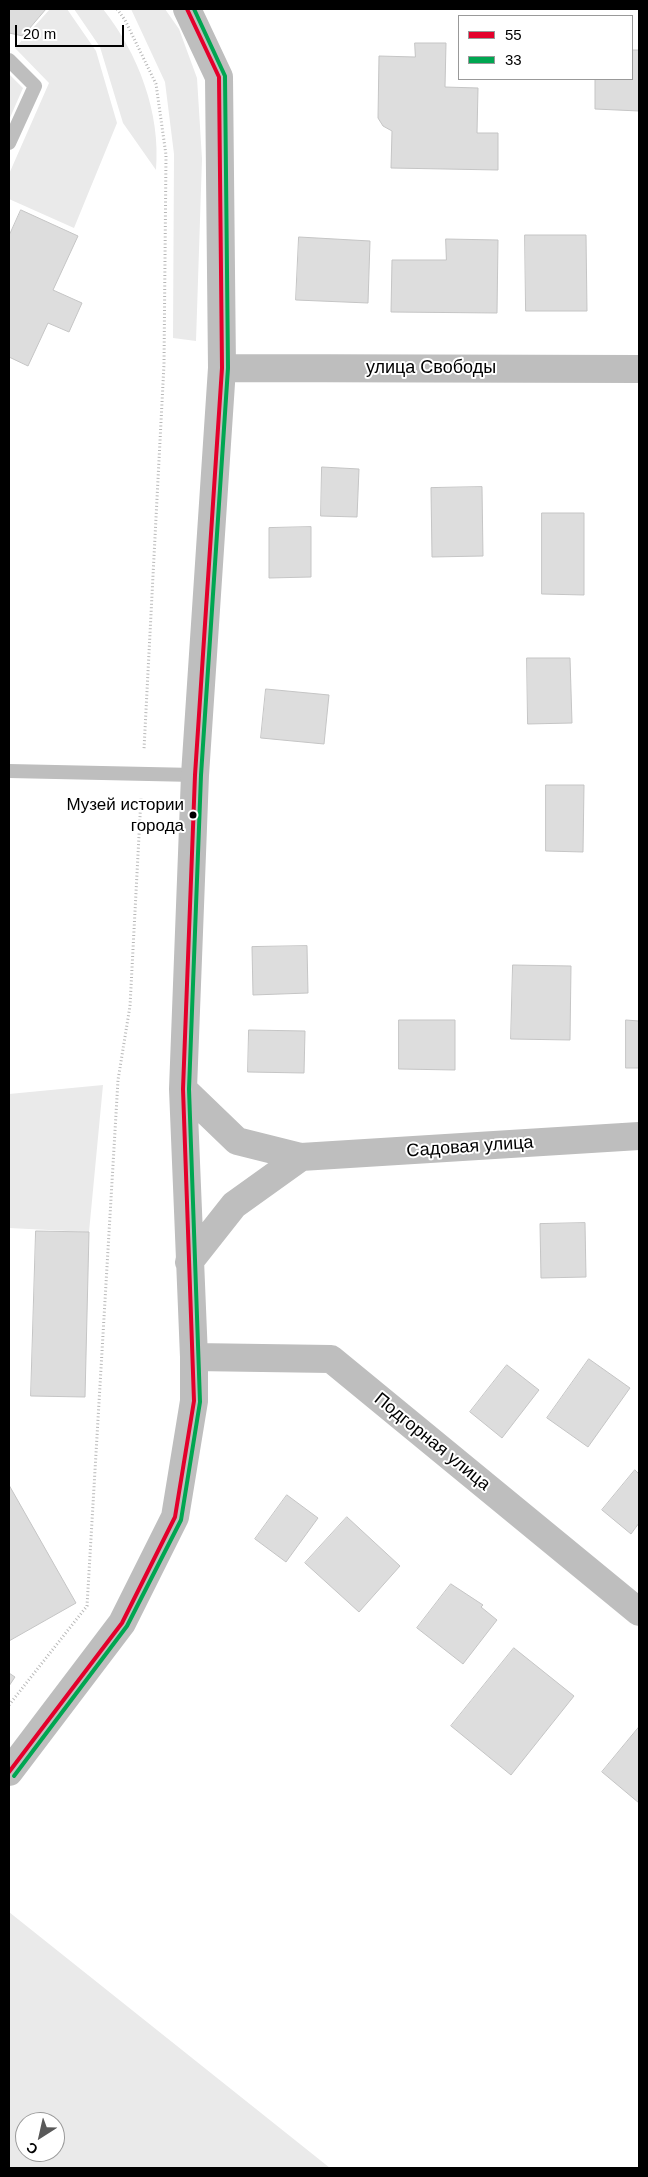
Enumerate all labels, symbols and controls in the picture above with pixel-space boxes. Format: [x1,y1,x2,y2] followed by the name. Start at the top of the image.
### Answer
[18,15,126,47] scale bar
[458,15,633,80] legend
[23,25,56,42] text: 20 m
[505,26,522,43] text: 55
[505,51,522,68] text: 33
[366,357,496,379] street label: улица Свободы
[66,795,184,835] place label: Музей истории города
[188,810,198,820] marker: Музей истории города
[406,1132,534,1162] street label: Садовая улица
[369,1388,495,1496] street label: Подгорная улица
[15,2112,65,2162] north arrow
[23,2139,41,2158] text: С

